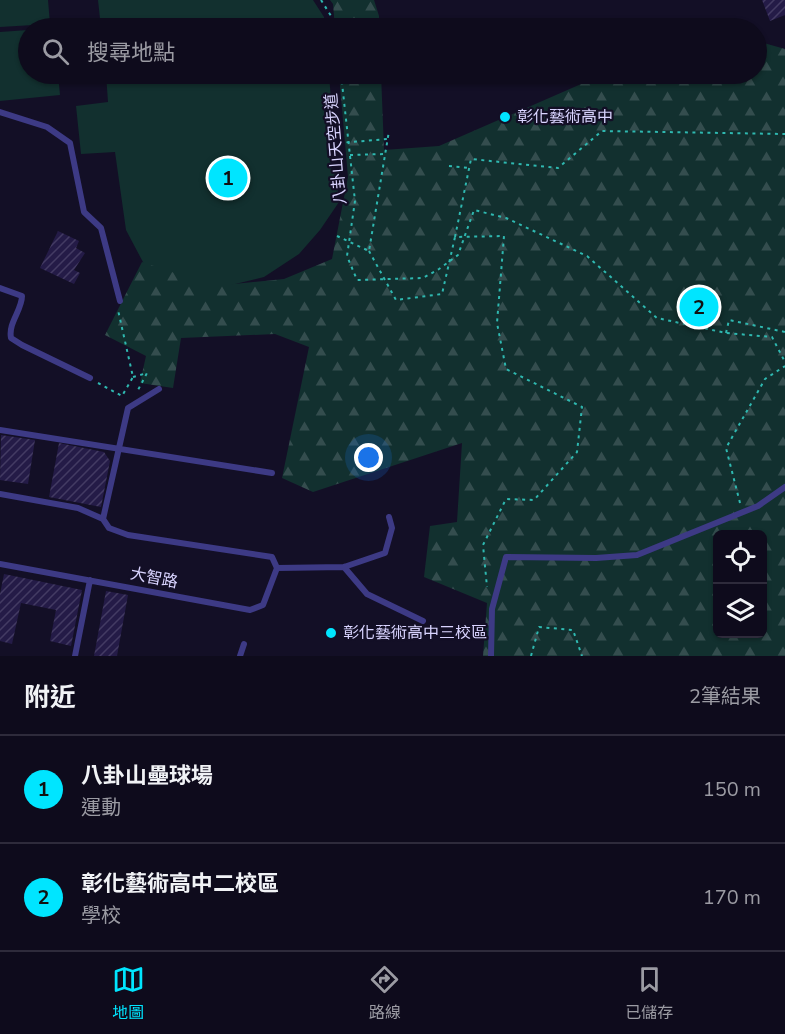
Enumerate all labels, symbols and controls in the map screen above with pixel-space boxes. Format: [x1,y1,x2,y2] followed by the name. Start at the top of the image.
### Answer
[18,18,767,84] search box
[39,35,72,68] icon: search
[87,38,175,68] text: 搜尋地點
[320,92,352,206] street label: 八卦山天空步道
[517,106,613,128] place label: 彰化藝術高中
[498,110,512,124] marker: 彰化藝術高中
[208,156,248,201] pin: 1
[680,284,718,330] pin: 2
[354,443,383,472] your location
[713,530,767,638] map controls
[713,530,767,584] button: locate
[128,563,180,593] street label: 大智路
[713,584,767,638] button: layers
[343,622,487,644] place label: 彰化藝術高中三校區
[324,626,338,640] marker: 彰化藝術高中三校區
[24,680,76,715] text: 附近
[689,683,761,710] text: 2筆結果
[81,761,213,791] text: 八卦山壘球場
[38,776,50,803] text: 1
[703,776,761,803] text: 150 m
[81,794,121,821] text: 運動
[81,869,279,899] text: 彰化藝術高中二校區
[38,884,50,911] text: 2
[703,884,761,911] text: 170 m
[81,902,121,929] text: 學校
[112,963,145,1024] tab: 地圖
[368,963,401,1024] tab: 路線
[625,963,673,1024] tab: 已儲存

